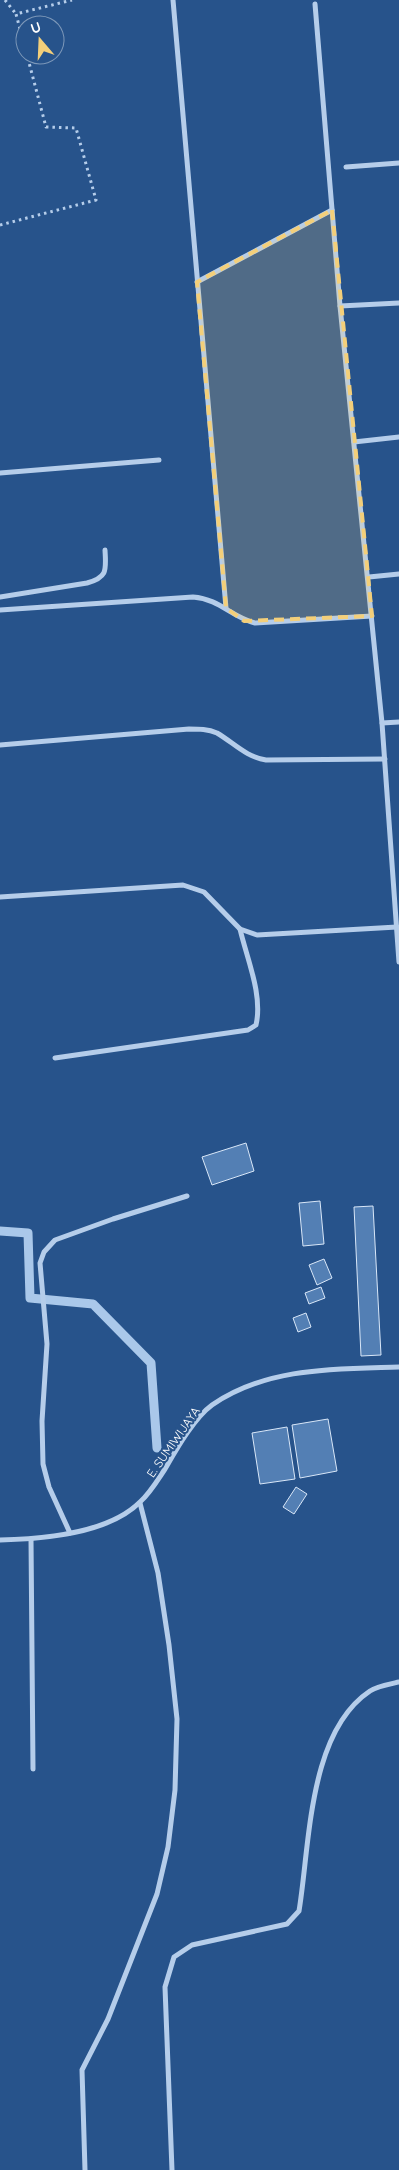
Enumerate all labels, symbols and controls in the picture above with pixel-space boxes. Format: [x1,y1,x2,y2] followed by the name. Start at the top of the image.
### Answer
[15,15,65,65] north arrow
[28,18,43,38] text: U
[143,1404,203,1480] street label: E. SUMIWIJAYA

